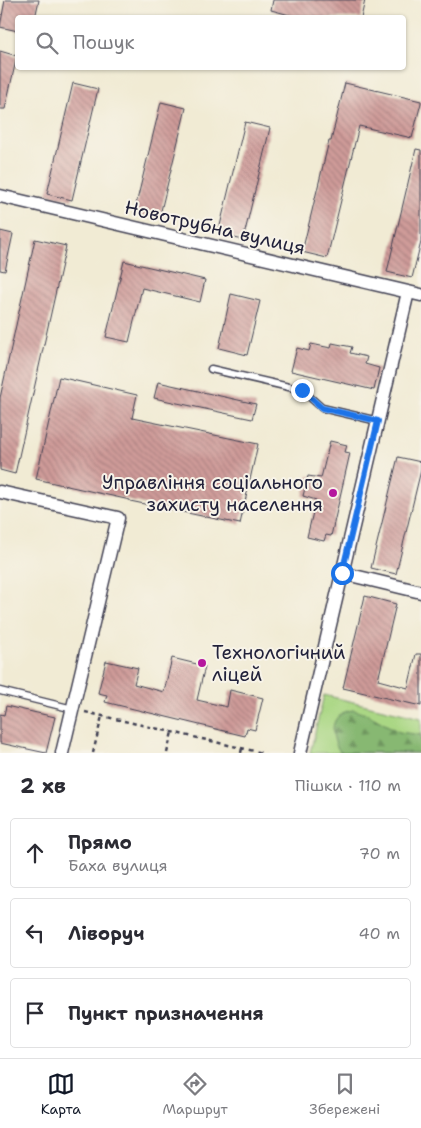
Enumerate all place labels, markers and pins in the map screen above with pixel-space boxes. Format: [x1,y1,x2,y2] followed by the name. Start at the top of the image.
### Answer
[102,470,323,517] place label: Управління соціального захисту населення
[327,487,339,499] marker: Управління соціального захисту населення
[212,640,346,687] place label: Технологічний ліцей
[196,657,208,669] marker: Технологічний ліцей

